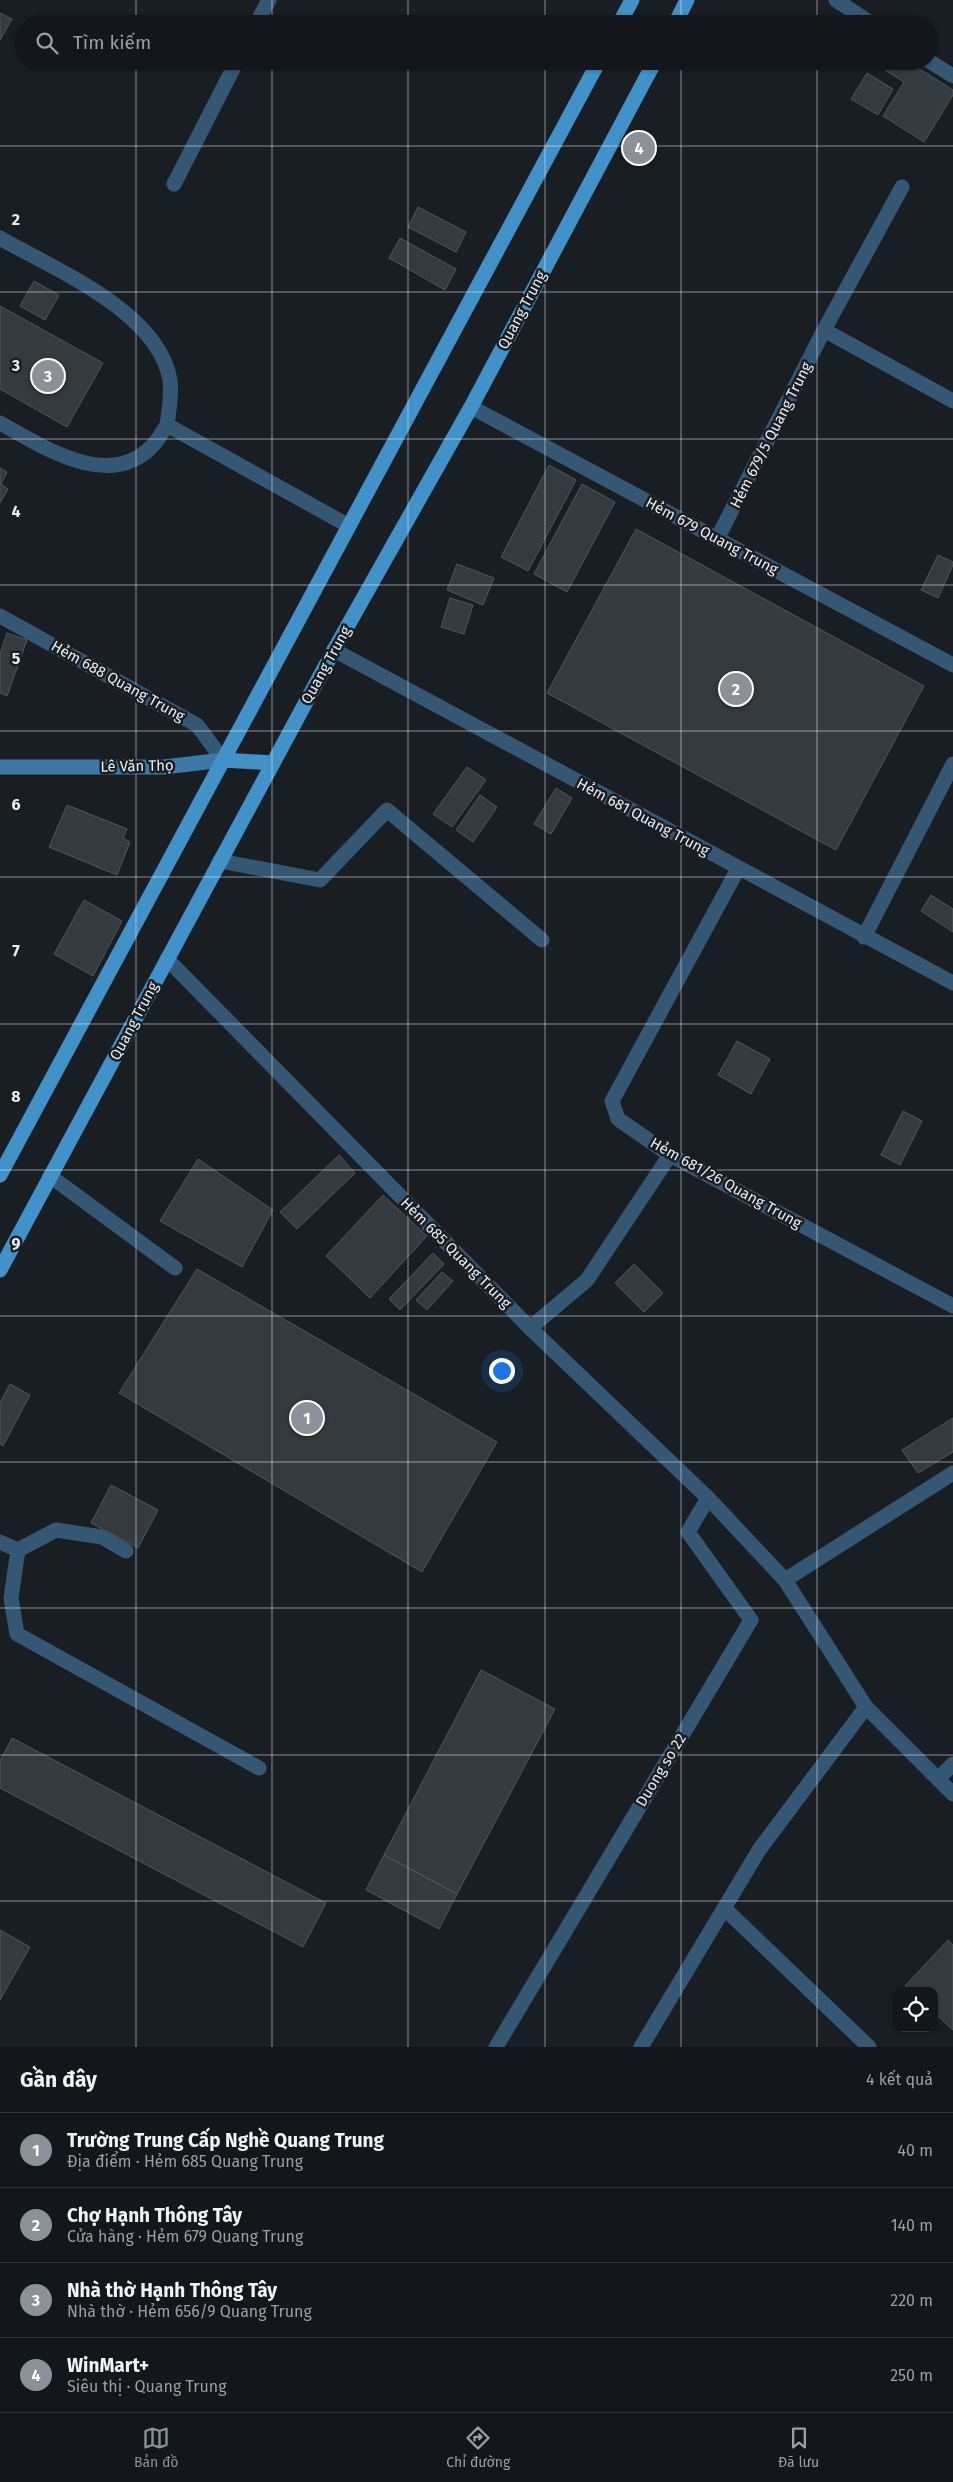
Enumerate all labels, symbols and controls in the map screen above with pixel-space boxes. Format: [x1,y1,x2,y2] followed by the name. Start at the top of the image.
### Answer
[15,15,938,70] search box
[33,29,61,57] icon: search
[73,31,151,54] text: Tìm kiếm
[623,129,655,167] pin: 4
[12,210,20,229] text: 2
[494,268,550,352] street label: Quang Trung
[11,356,20,375] text: 3
[32,357,64,395] pin: 3
[726,359,816,511] street label: Hẻm 679/5 Quang Trung
[643,493,781,579] street label: Hẻm 679 Quang Trung
[11,502,21,521] text: 4
[297,623,355,707] street label: Quang Trung
[48,637,188,725] street label: Hẻm 688 Quang Trung
[12,649,21,668] text: 5
[720,670,752,708] pin: 2
[100,756,174,776] street label: Lê Văn Thọ
[574,774,713,860] street label: Hẻm 681 Quang Trung
[11,795,21,814] text: 6
[12,941,20,960] text: 7
[106,979,162,1063] street label: Quang Trung
[11,1087,21,1106] text: 8
[647,1134,805,1232] street label: Hẻm 681/26 Quang Trung
[397,1194,515,1312] street label: Hẻm 685 Quang Trung
[12,1234,21,1253] text: 9
[489,1358,515,1384] your location
[291,1399,323,1437] pin: 1
[632,1730,690,1810] street label: Duong so 22
[893,1987,938,2032] map controls
[893,1987,938,2032] button: locate
[20,2067,97,2093] text: Gần đây
[866,2070,933,2089] text: 4 kết quả
[67,2129,384,2152] text: Trường Trung Cấp Nghề Quang Trung
[32,2141,40,2160] text: 1
[898,2141,933,2160] text: 40 m
[67,2152,303,2171] text: Địa điểm · Hẻm 685 Quang Trung
[67,2204,242,2227] text: Chợ Hạnh Thông Tây
[32,2216,40,2235] text: 2
[891,2216,933,2235] text: 140 m
[67,2227,303,2246] text: Cửa hàng · Hẻm 679 Quang Trung
[67,2279,277,2302] text: Nhà thờ Hạnh Thông Tây
[32,2291,40,2310] text: 3
[890,2291,933,2310] text: 220 m
[67,2302,312,2321] text: Nhà thờ · Hẻm 656/9 Quang Trung
[67,2354,149,2377] text: WinMart+
[31,2366,41,2385] text: 4
[890,2366,933,2385] text: 250 m
[67,2377,226,2396] text: Siêu thị · Quang Trung
[134,2424,179,2471] tab: Bản đồ
[446,2424,510,2471] tab: Chỉ đường
[778,2424,819,2471] tab: Đã lưu

